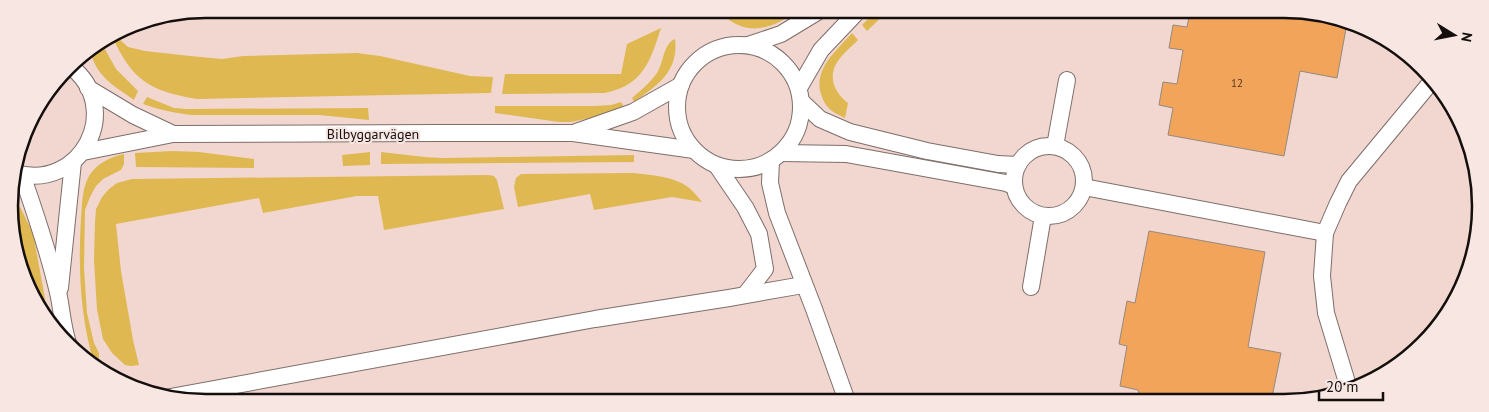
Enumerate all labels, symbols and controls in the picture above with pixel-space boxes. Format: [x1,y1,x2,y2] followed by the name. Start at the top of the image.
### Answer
[1429,10,1479,60] north arrow
[1457,31,1476,43] text: N
[1231,76,1243,90] house number: 12
[327,125,419,143] street label: Bilbyggarvägen
[1319,370,1383,402] scale bar
[1326,377,1359,396] text: 20 m

